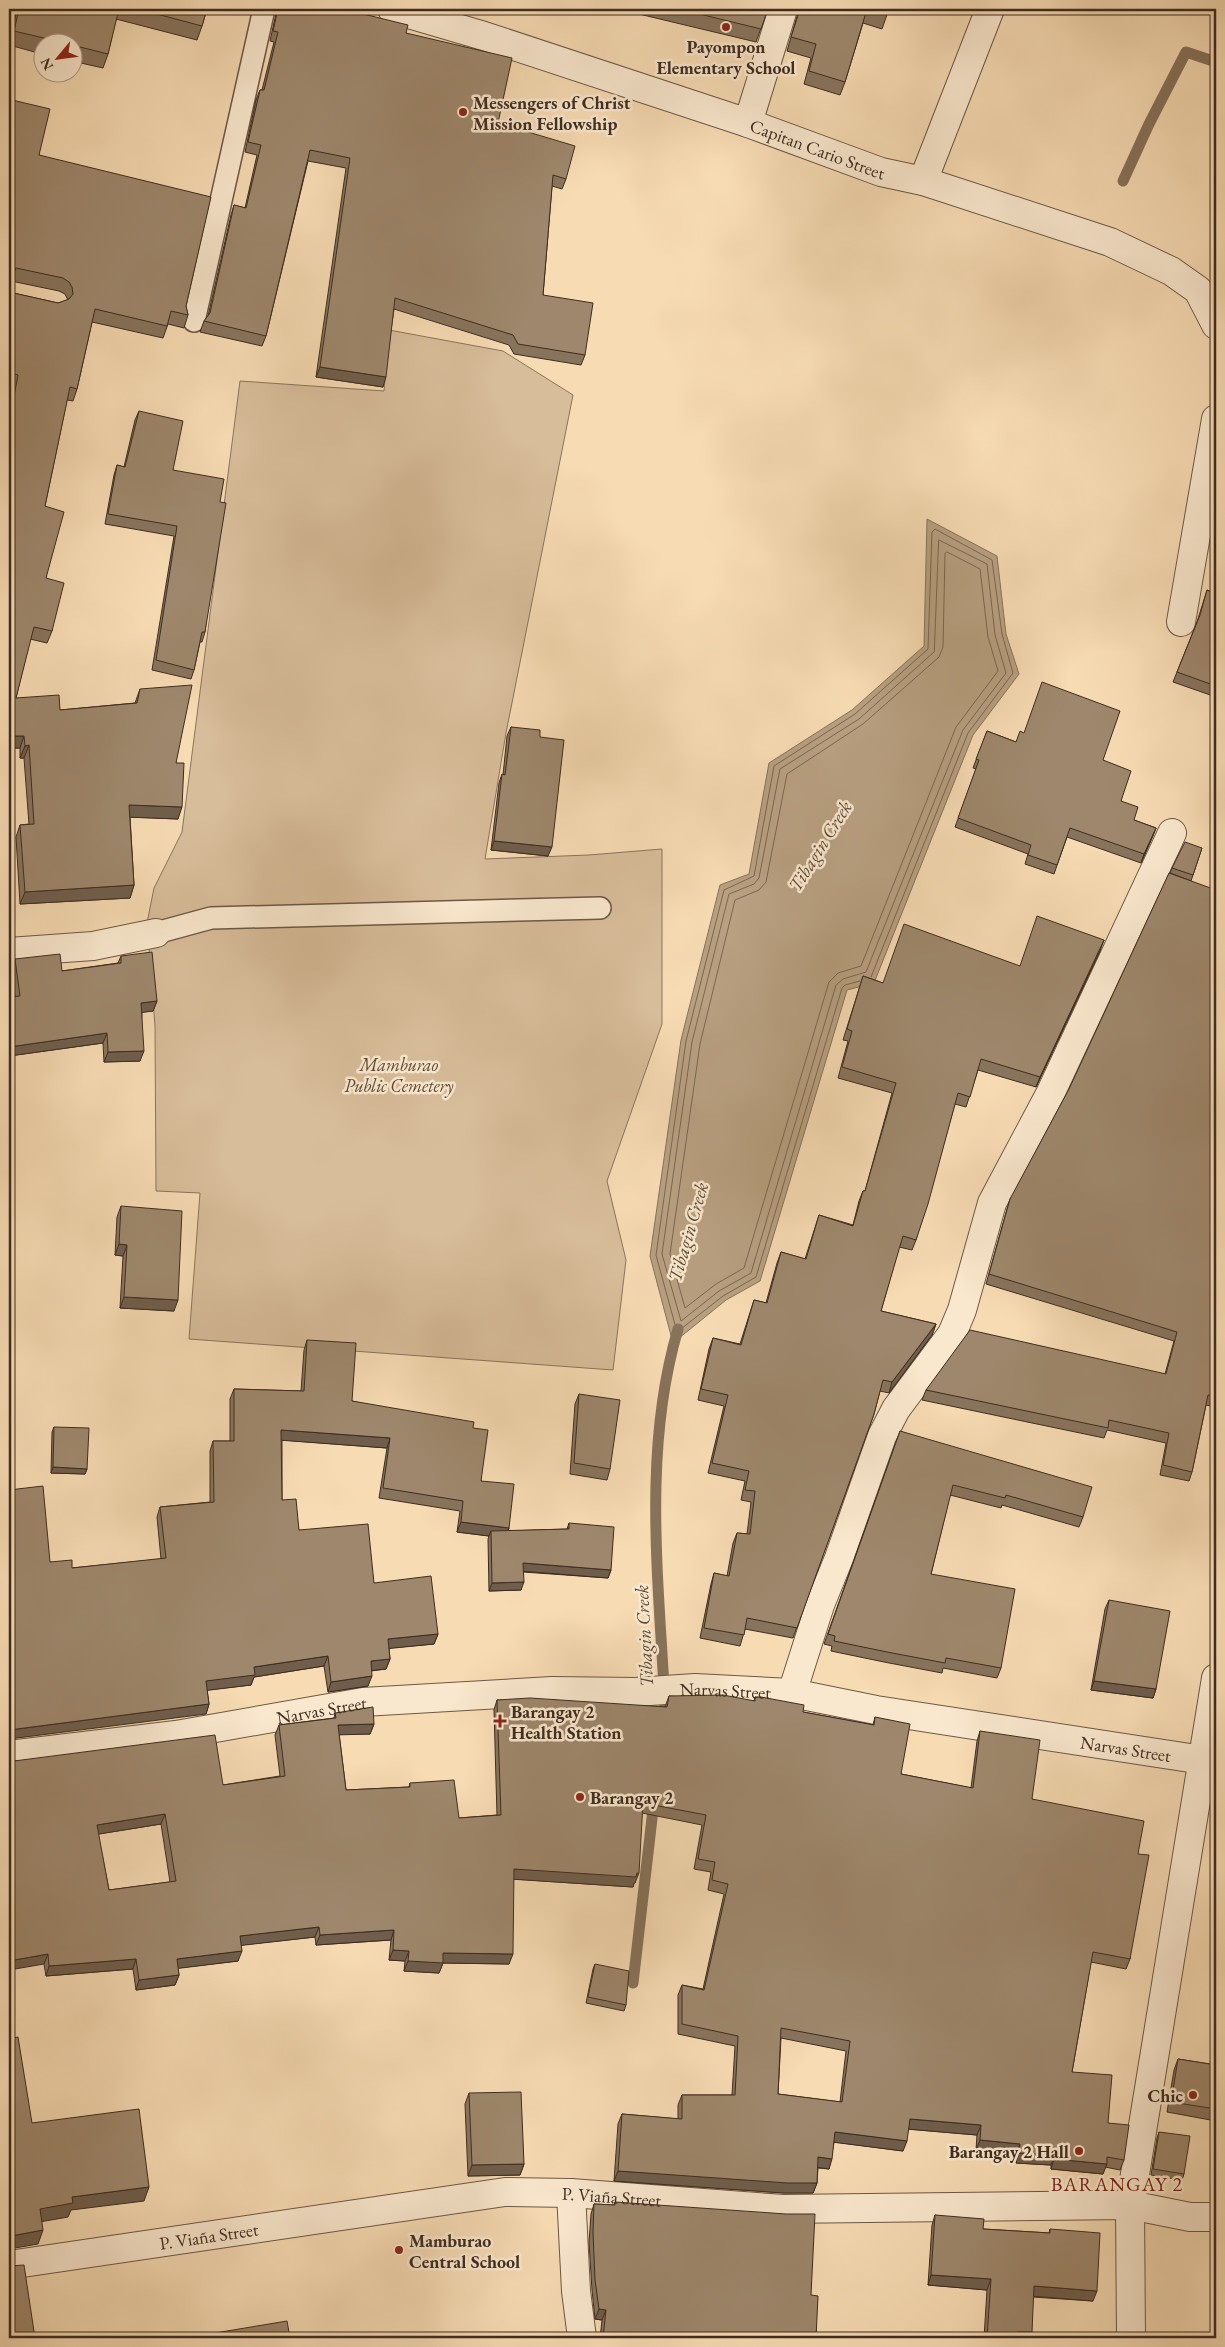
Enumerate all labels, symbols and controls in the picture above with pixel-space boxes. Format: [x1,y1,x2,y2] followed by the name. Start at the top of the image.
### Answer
[720,21,732,33] marker: Payompon Elementary School
[32,32,82,82] north arrow
[656,35,796,79] place label: Payompon Elementary School
[36,54,57,74] text: N
[473,91,631,135] place label: Messengers of Christ Mission Fellowship
[457,106,469,118] marker: Messengers of Christ Mission Fellowship
[747,113,887,184] street label: Capitan Cario Street
[782,796,858,896] water label: Tibagin Creek
[344,1053,454,1098] park label: Mamburao Public Cemetery
[662,1179,714,1285] water label: Tibagin Creek
[629,1584,659,1688] water label: Tibagin Creek
[679,1676,772,1703] street label: Narvas Street
[275,1690,368,1729] street label: Narvas Street
[511,1700,622,1744] place label: Barangay 2 Health Station
[493,1714,507,1728] marker: Barangay 2 Health Station
[1079,1730,1173,1767] street label: Narvas Street
[590,1786,674,1809] place label: Barangay 2
[574,1791,586,1803] marker: Barangay 2
[1147,2084,1184,2107] place label: Chic
[1187,2089,1199,2101] marker: Chic
[949,2140,1069,2163] place label: Barangay 2 Hall
[1073,2145,1085,2157] marker: Barangay 2 Hall
[1051,2171,1183,2197] district label: BARANGAY 2
[562,2181,662,2211] street label: P. Viaña Street
[158,2217,260,2254] street label: P. Viaña Street
[409,2229,520,2273] place label: Mamburao Central School
[393,2244,405,2256] marker: Mamburao Central School

